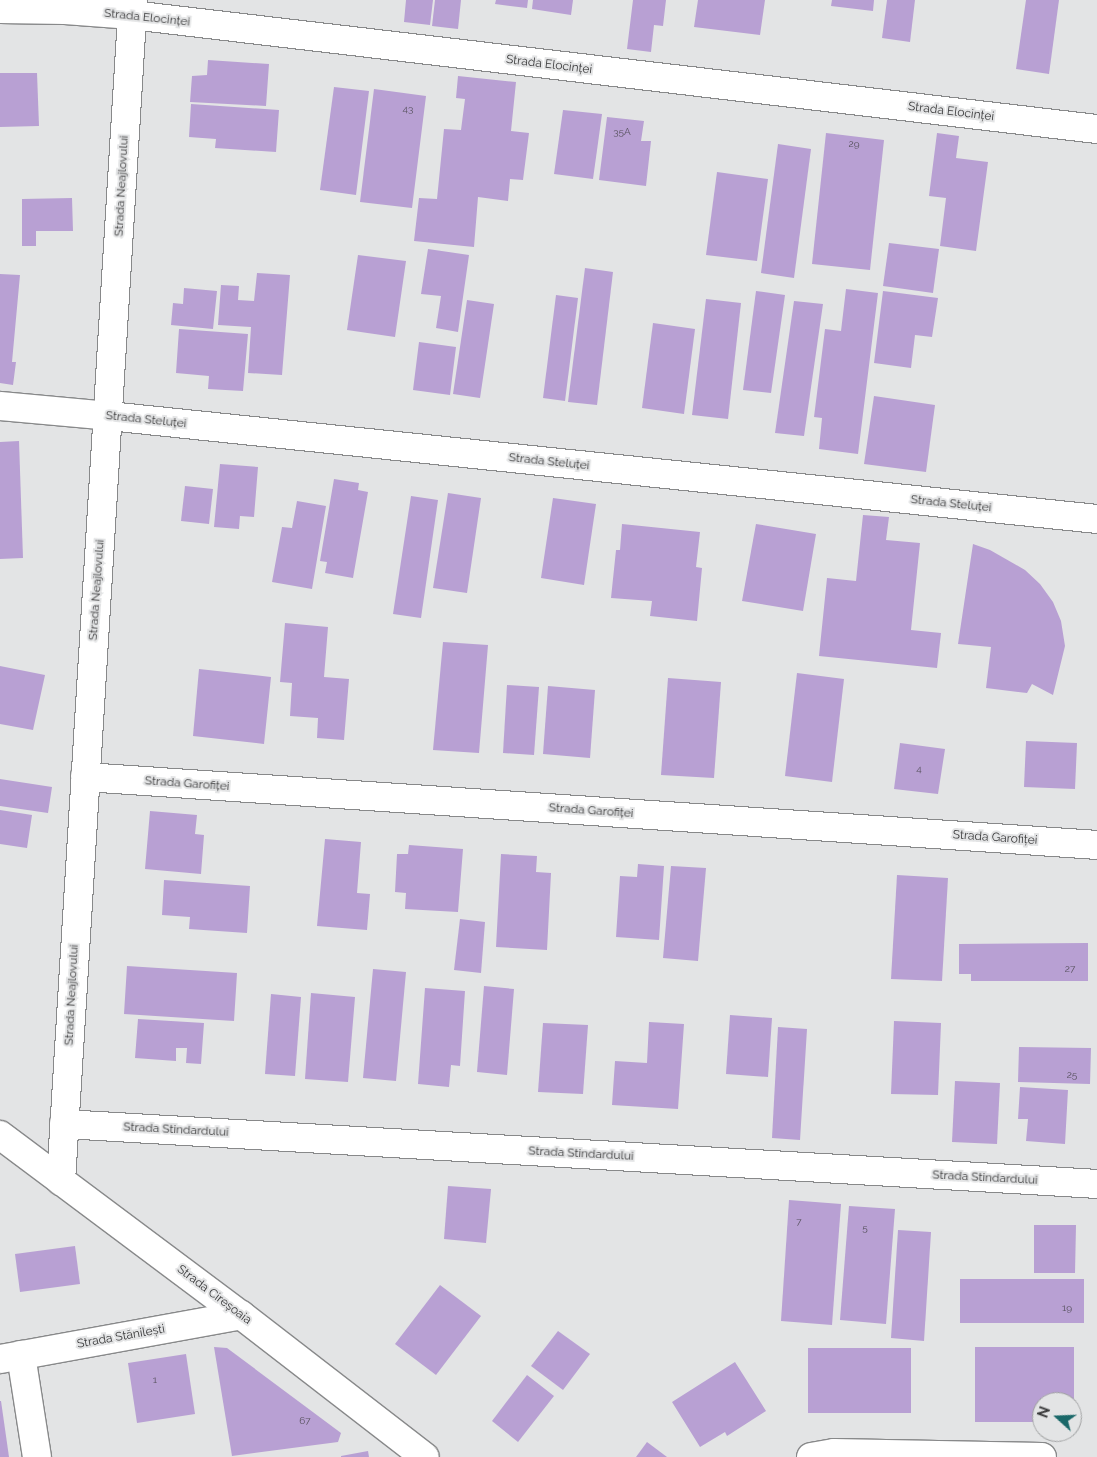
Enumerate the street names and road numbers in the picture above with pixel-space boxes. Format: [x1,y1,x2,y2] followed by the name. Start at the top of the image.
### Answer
[103,6,191,30] street label: Strada Elocinței
[505,53,593,77] street label: Strada Elocinței
[907,100,995,124] street label: Strada Elocinței
[112,135,132,237] street label: Strada Neajlovului
[105,409,187,431] street label: Strada Steluței
[508,451,590,473] street label: Strada Steluței
[910,493,992,515] street label: Strada Steluței
[86,539,108,641] street label: Strada Neajlovului
[144,774,230,794] street label: Strada Garofiței
[548,801,634,821] street label: Strada Garofiței
[952,828,1038,848] street label: Strada Garofiței
[62,944,82,1046] street label: Strada Neajlovului
[123,1120,229,1140] street label: Strada Stindardului
[528,1144,634,1164] street label: Strada Stindardului
[932,1168,1038,1188] street label: Strada Stindardului
[174,1262,254,1328] street label: Strada Cireșoaia
[76,1322,166,1352] street label: Strada Stănilești

